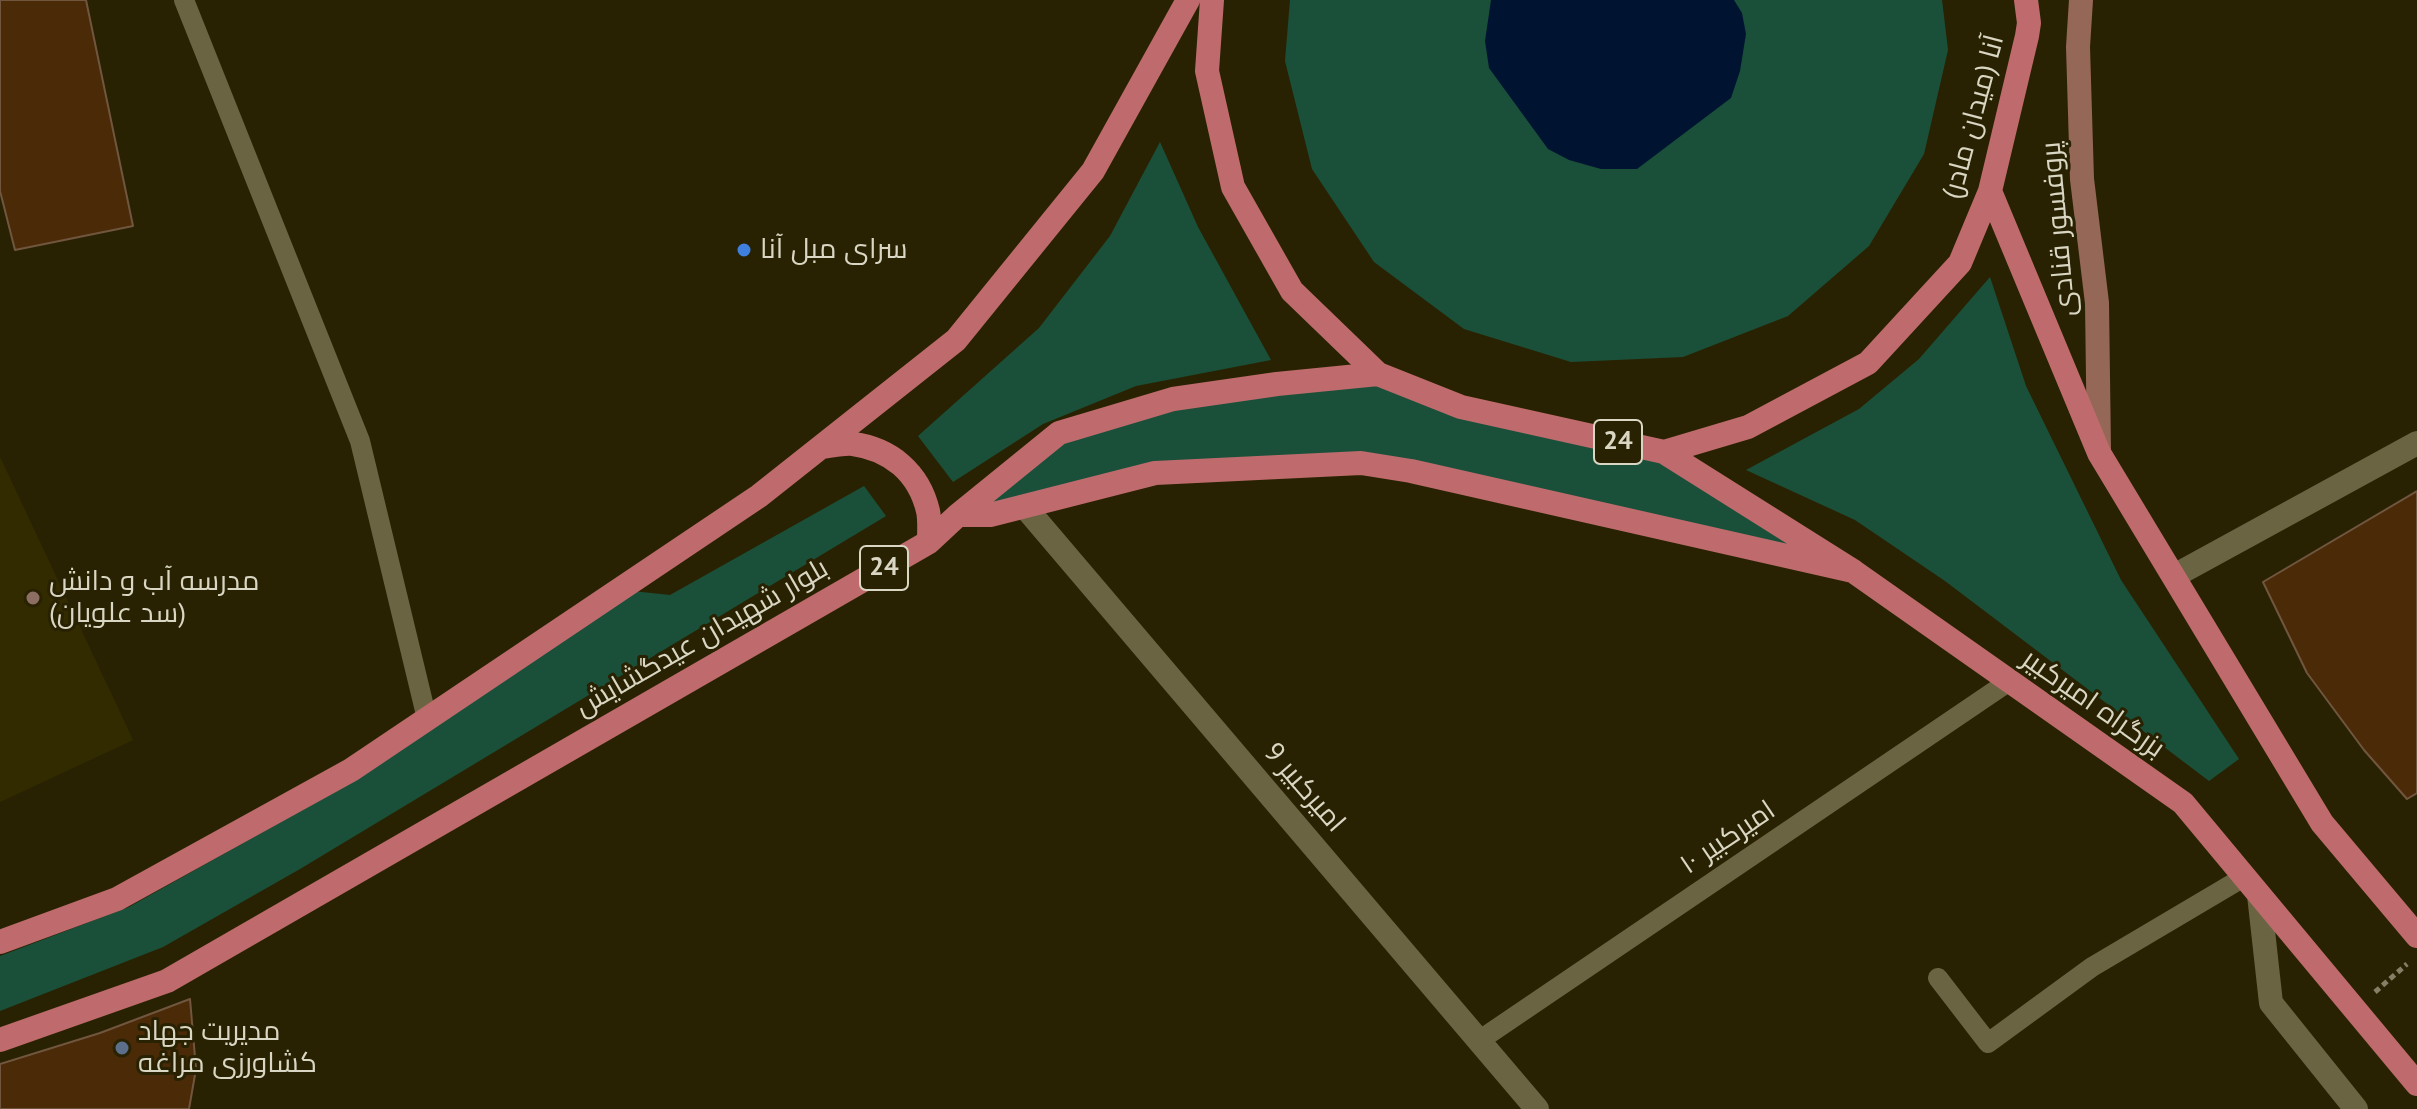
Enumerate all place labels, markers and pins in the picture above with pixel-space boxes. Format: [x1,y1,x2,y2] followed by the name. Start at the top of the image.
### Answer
[760,233,908,267] place label: سرای مبل آنا
[735,241,753,259] marker: سرای مبل آنا
[49,565,259,631] place label: مدرسه آب و دانش (سد علویان)
[24,589,42,607] marker: مدرسه آب و دانش (سد علویان)
[138,1015,317,1081] place label: مدیریت جهاد کشاورزی مراغه
[113,1039,131,1057] marker: مدیریت جهاد کشاورزی مراغه

